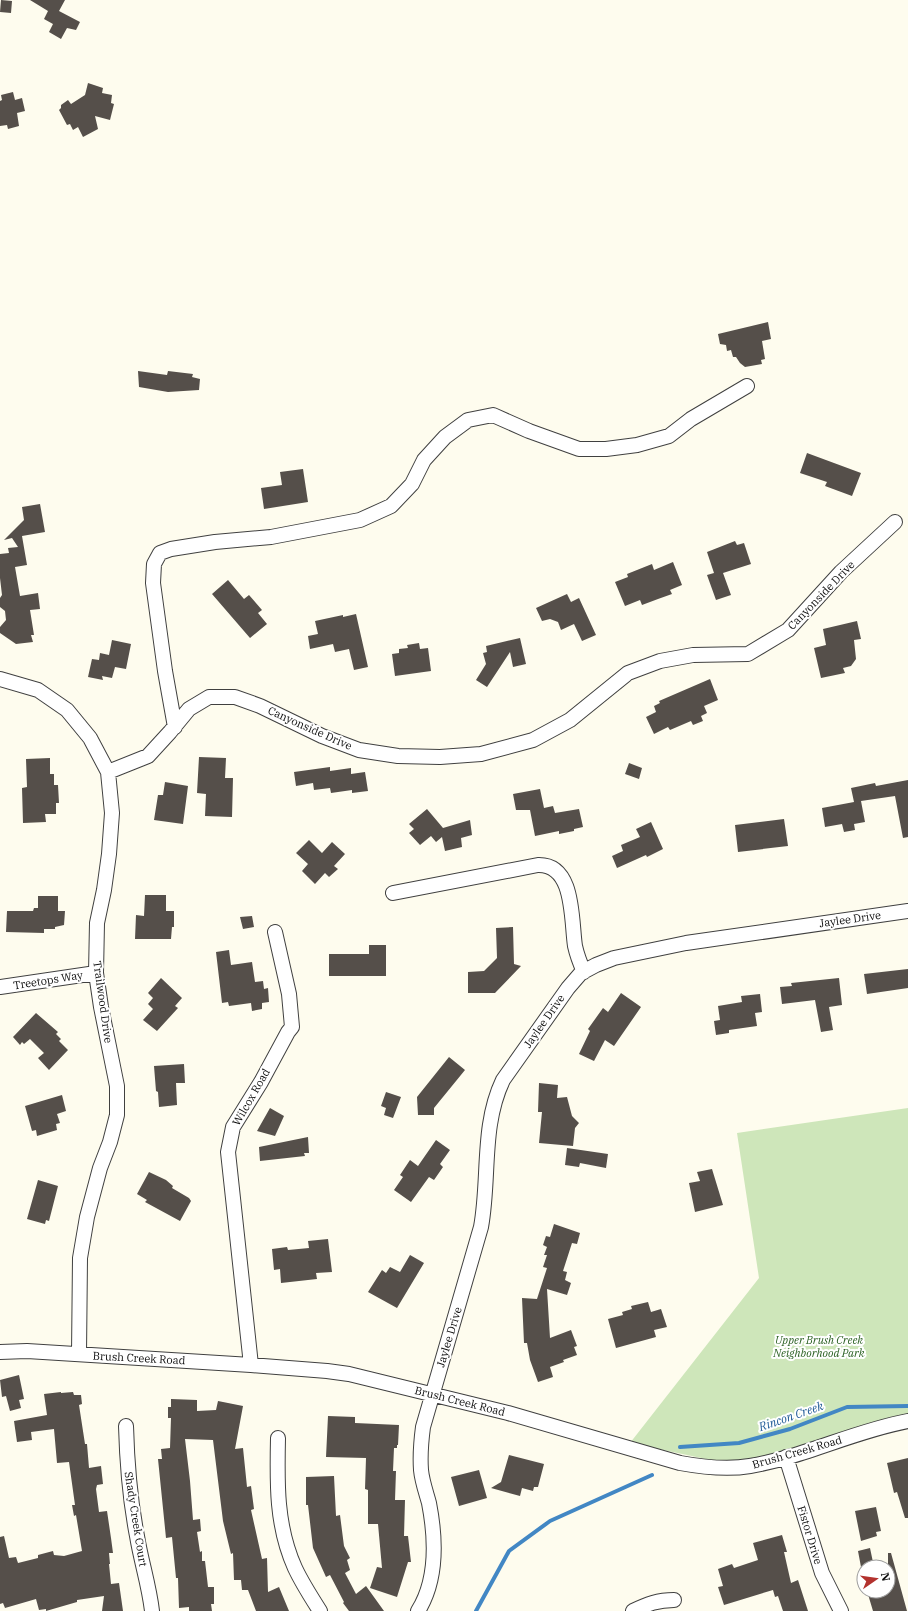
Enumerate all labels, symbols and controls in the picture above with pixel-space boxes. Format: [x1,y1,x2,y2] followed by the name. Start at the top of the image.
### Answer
[784,557,858,632] street label: Canyonside Drive
[266,703,354,753] street label: Canyonside Drive
[818,908,882,930] street label: Jaylee Drive
[90,960,116,1044] street label: Trailwood Drive
[12,968,84,992] street label: Treetops Way
[520,991,568,1050] street label: Jaylee Drive
[229,1066,273,1128] street label: Wilcox Road
[433,1305,465,1369] street label: Jaylee Drive
[772,1333,865,1360] park label: Upper Brush Creek Neighborhood Park
[92,1349,186,1367] street label: Brush Creek Road
[413,1383,507,1419] street label: Brush Creek Road
[756,1398,826,1434] water label: Rincon Creek
[750,1432,844,1472] street label: Brush Creek Road
[122,1471,150,1568] street label: Shady Creek Court
[794,1504,826,1566] street label: Fistor Drive
[856,1559,896,1599] north arrow
[878,1571,894,1583] text: N

